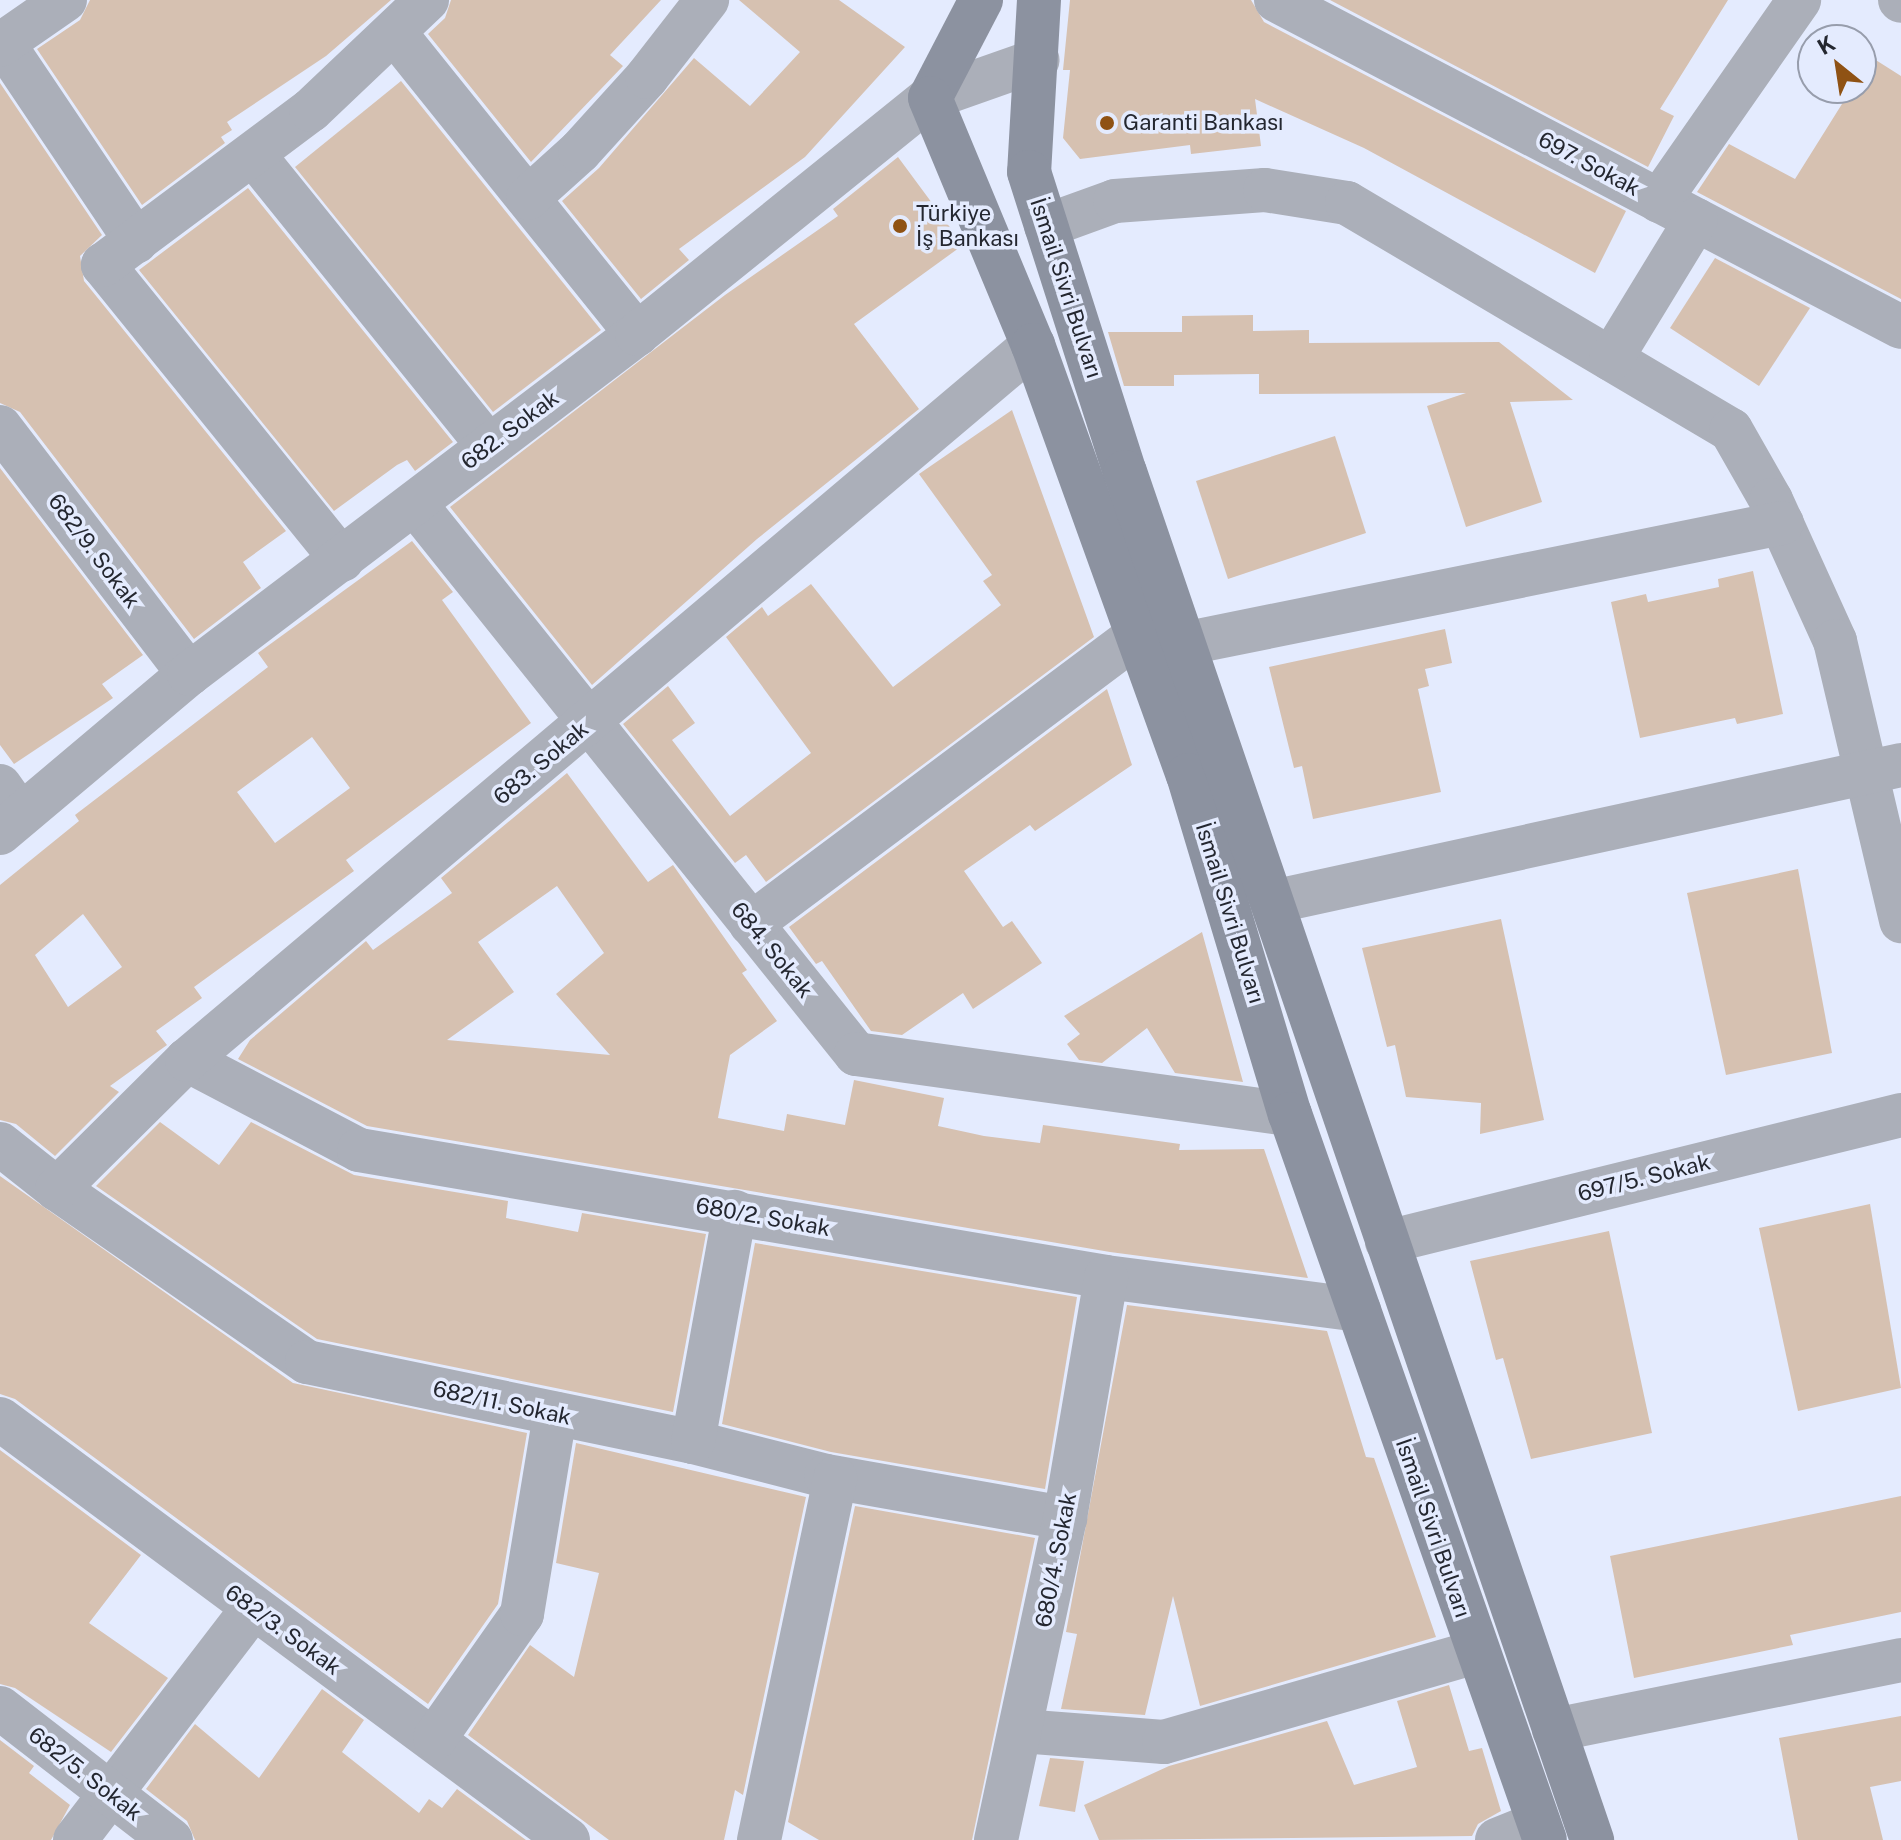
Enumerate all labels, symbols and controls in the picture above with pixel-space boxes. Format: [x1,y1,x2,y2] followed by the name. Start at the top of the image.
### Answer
[1797,24,1877,104] north arrow
[1813,30,1839,60] text: K
[1123,110,1283,136] place label: Garanti Bankası
[1098,114,1116,132] marker: Garanti Bankası
[1534,126,1644,202] street label: 697. Sokak
[1024,195,1108,381] street label: İsmail Sivri Bulvarı
[916,200,1019,252] place label: Türkiye İş Bankası
[891,217,909,235] marker: Türkiye İş Bankası
[456,385,564,475] street label: 682. Sokak
[42,489,146,613] street label: 682/9. Sokak
[488,716,594,810] street label: 683. Sokak
[1190,819,1270,1007] street label: İsmail Sivri Bulvarı
[725,897,819,1003] street label: 684. Sokak
[1575,1149,1713,1207] street label: 697/5. Sokak
[694,1192,832,1242] street label: 680/2. Sokak
[431,1375,573,1431] street label: 682/11. Sokak
[1390,1435,1476,1621] street label: İsmail Sivri Bulvarı
[1030,1490,1082,1630] street label: 680/4. Sokak
[220,1579,346,1681] street label: 682/3. Sokak
[23,1721,147,1827] street label: 682/5. Sokak

